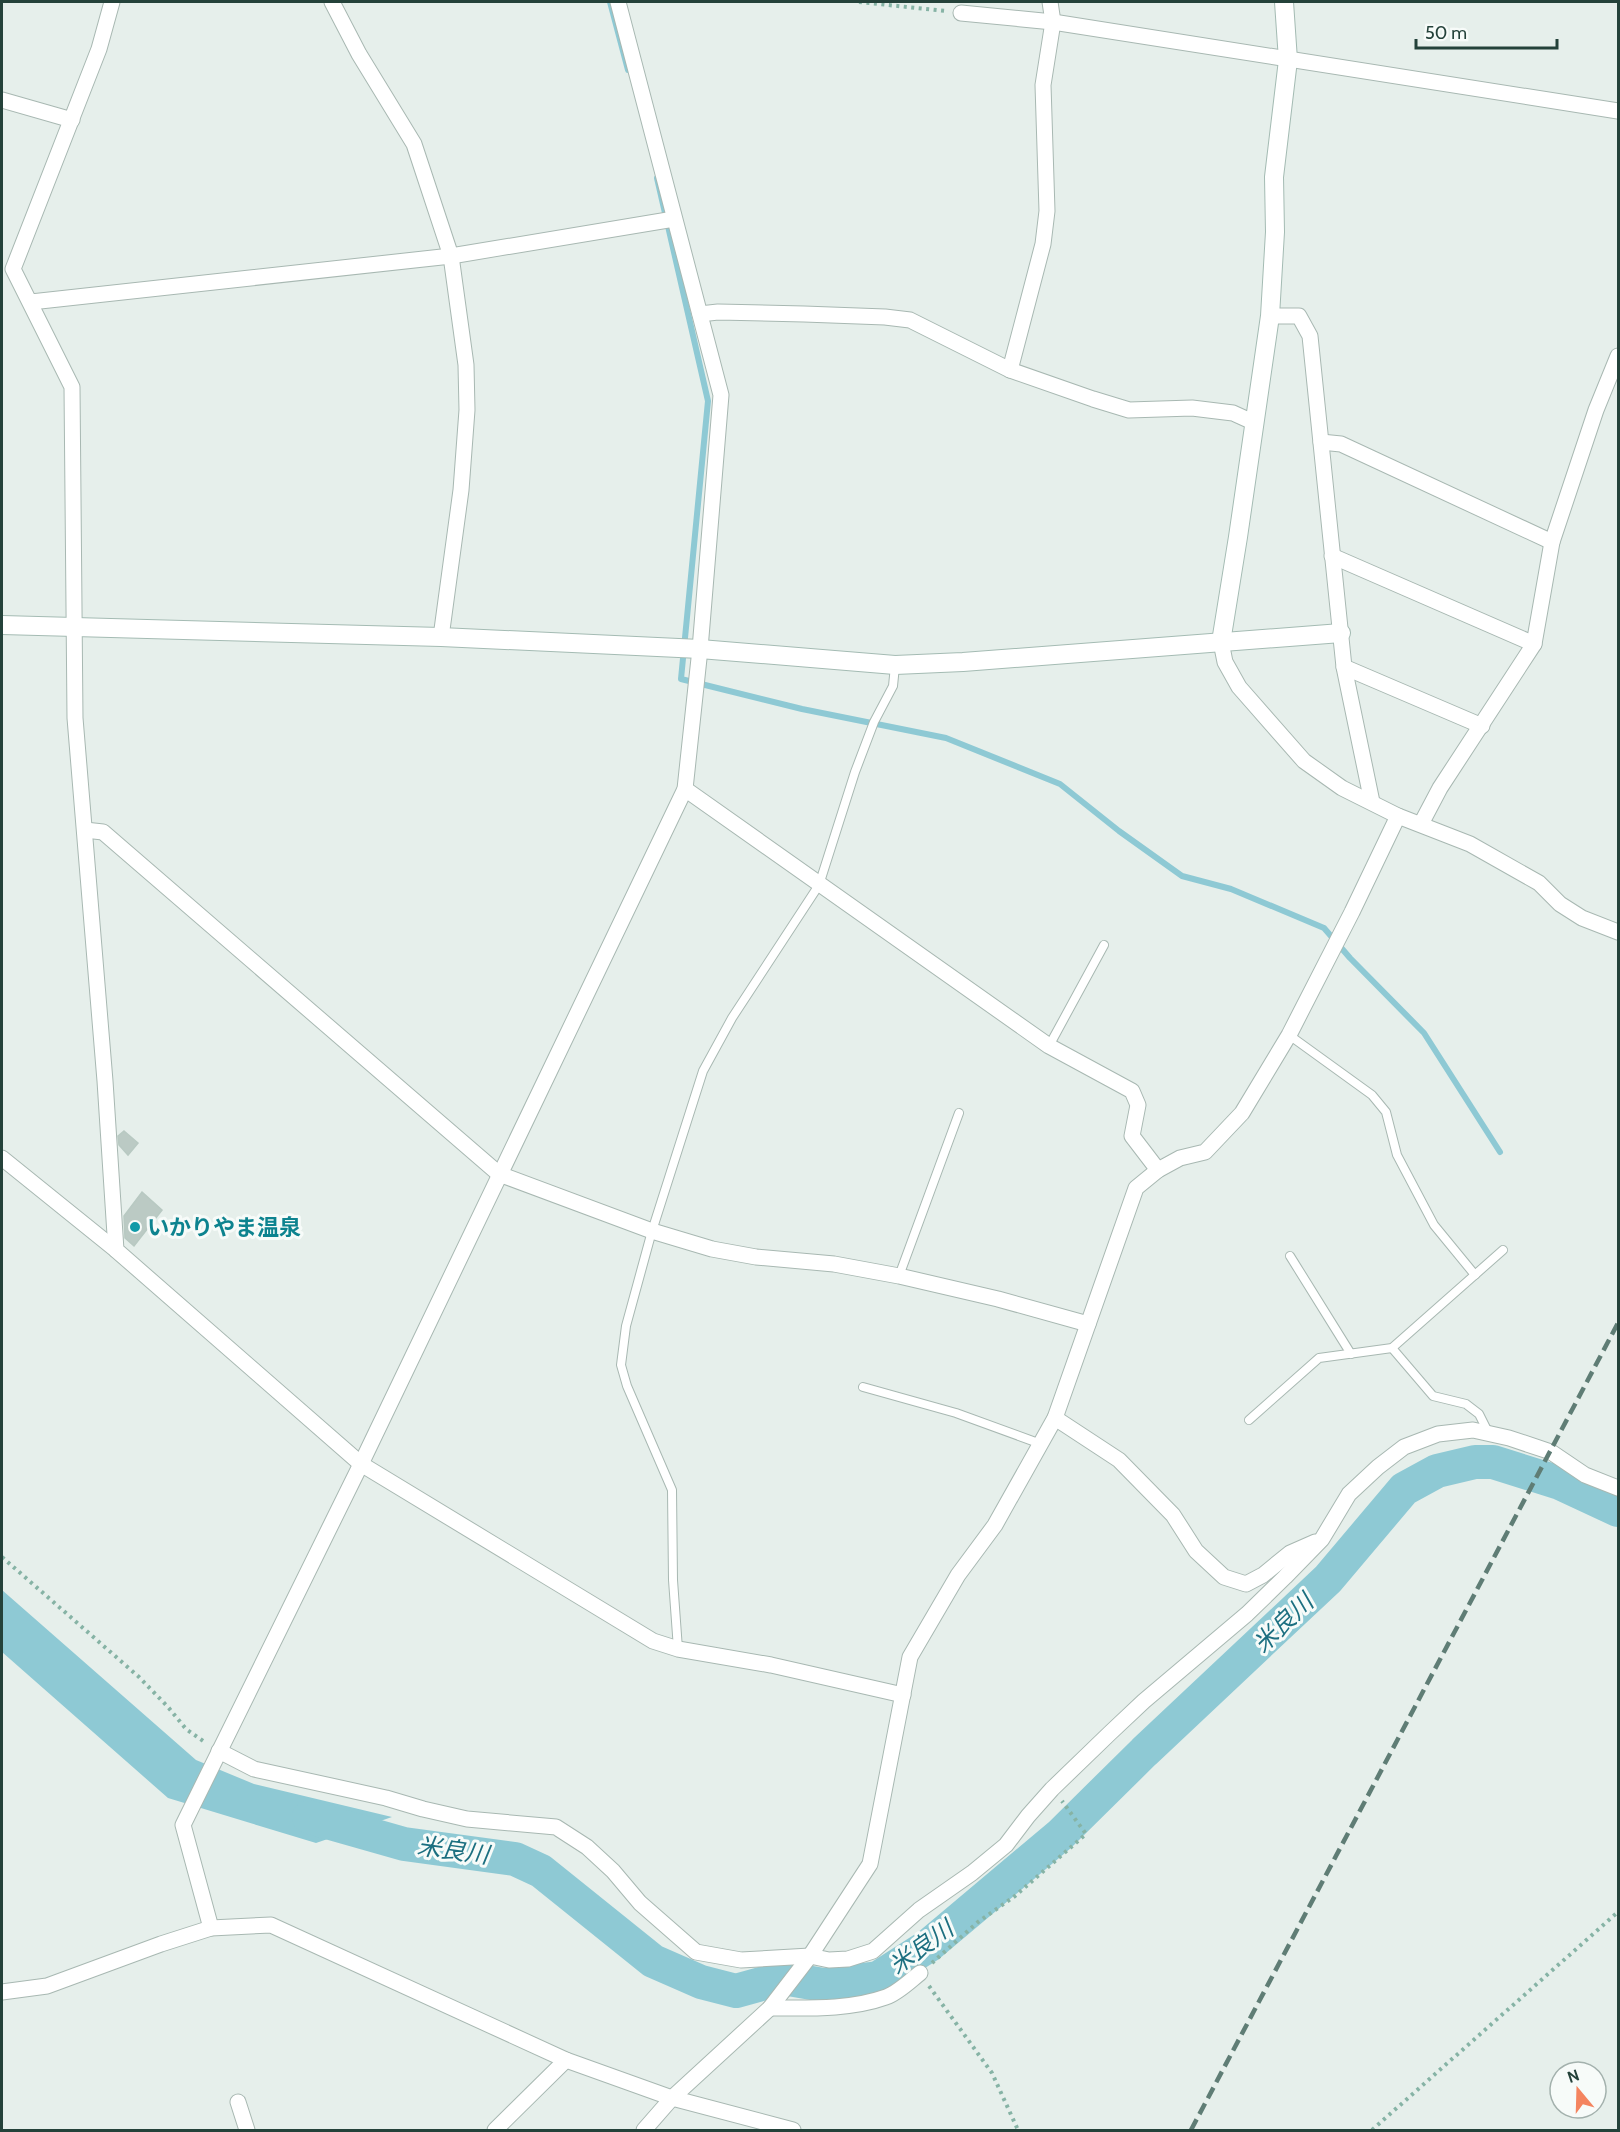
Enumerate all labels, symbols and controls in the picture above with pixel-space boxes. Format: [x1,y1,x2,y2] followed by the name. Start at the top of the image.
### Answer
[1416,12,1557,50] scale bar
[1425,22,1467,44] text: 50 m
[147,1214,301,1241] place label: いかりやま温泉
[128,1220,142,1234] marker: いかりやま温泉
[1247,1585,1321,1658] water label: 米良川
[415,1831,494,1870] water label: 米良川
[883,1912,961,1980] water label: 米良川
[1548,2060,1608,2120] north arrow
[1565,2065,1582,2087] text: N

